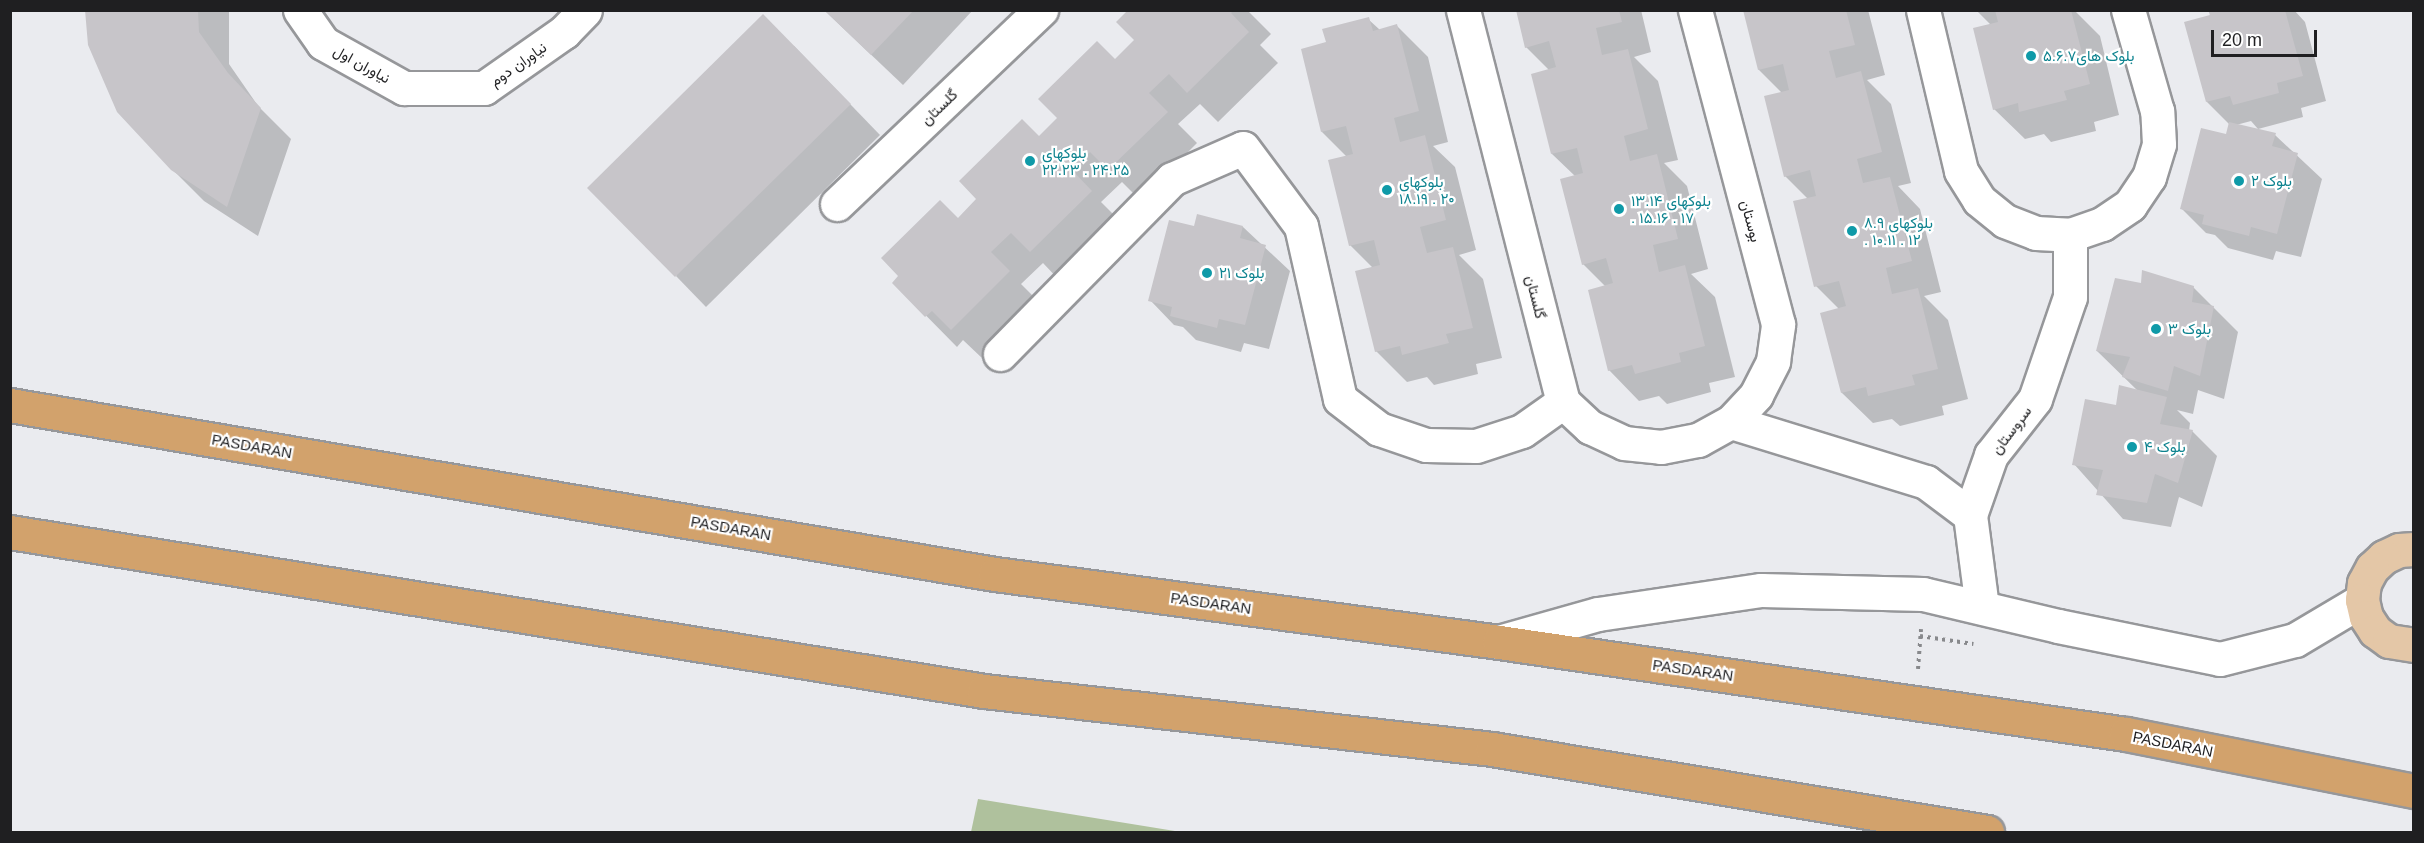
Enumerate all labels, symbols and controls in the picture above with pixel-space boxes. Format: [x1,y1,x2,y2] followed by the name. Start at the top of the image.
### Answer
[2214,18,2320,56] scale bar
[2222,30,2262,50] text: 20 m
[486,38,550,90] street label: نیاوران دوم
[331,41,393,87] street label: نیاوران اول
[2043,47,2134,65] place label: بلوک های۵.۶.۷
[2024,49,2038,63] marker: بلوک های۵.۶.۷
[917,85,961,129] street label: گلستان
[1042,143,1129,178] place label: بلوکهای ۲۲.۲۳ . ۲۴.۲۵
[1023,154,1037,168] marker: بلوکهای ۲۲.۲۳ . ۲۴.۲۵
[1399,172,1455,207] place label: بلوکهای ۱۸.۱۹ . ۲۰
[2251,172,2292,190] place label: بلوک ۲
[2232,174,2246,188] marker: بلوک ۲
[1380,183,1394,197] marker: بلوکهای ۱۸.۱۹ . ۲۰
[1631,191,1711,226] place label: بلوکهای ۱۳.۱۴ . ۱۵.۱۶ . ۱۷
[1737,198,1765,244] street label: بوستان
[1612,202,1626,216] marker: بلوکهای ۱۳.۱۴ . ۱۵.۱۶ . ۱۷
[1864,213,1933,248] place label: بلوکهای ۸.۹ . ۱۰.۱۱ . ۱۲
[1845,224,1859,238] marker: بلوکهای ۸.۹ . ۱۰.۱۱ . ۱۲
[1219,264,1264,282] place label: بلوک ۲۱
[1200,266,1214,280] marker: بلوک ۲۱
[1522,274,1550,320] street label: گلستان
[2168,320,2211,338] place label: بلوک ۳
[2149,322,2163,336] marker: بلوک ۳
[1987,402,2035,458] street label: سروستان
[210,430,294,462] street label: PASDARAN
[2144,438,2186,456] place label: بلوک ۴
[2125,440,2139,454] marker: بلوک ۴
[689,512,773,544] street label: PASDARAN
[1169,588,1253,618] street label: PASDARAN
[1651,655,1735,685] street label: PASDARAN
[2131,727,2215,761] street label: PASDARAN

